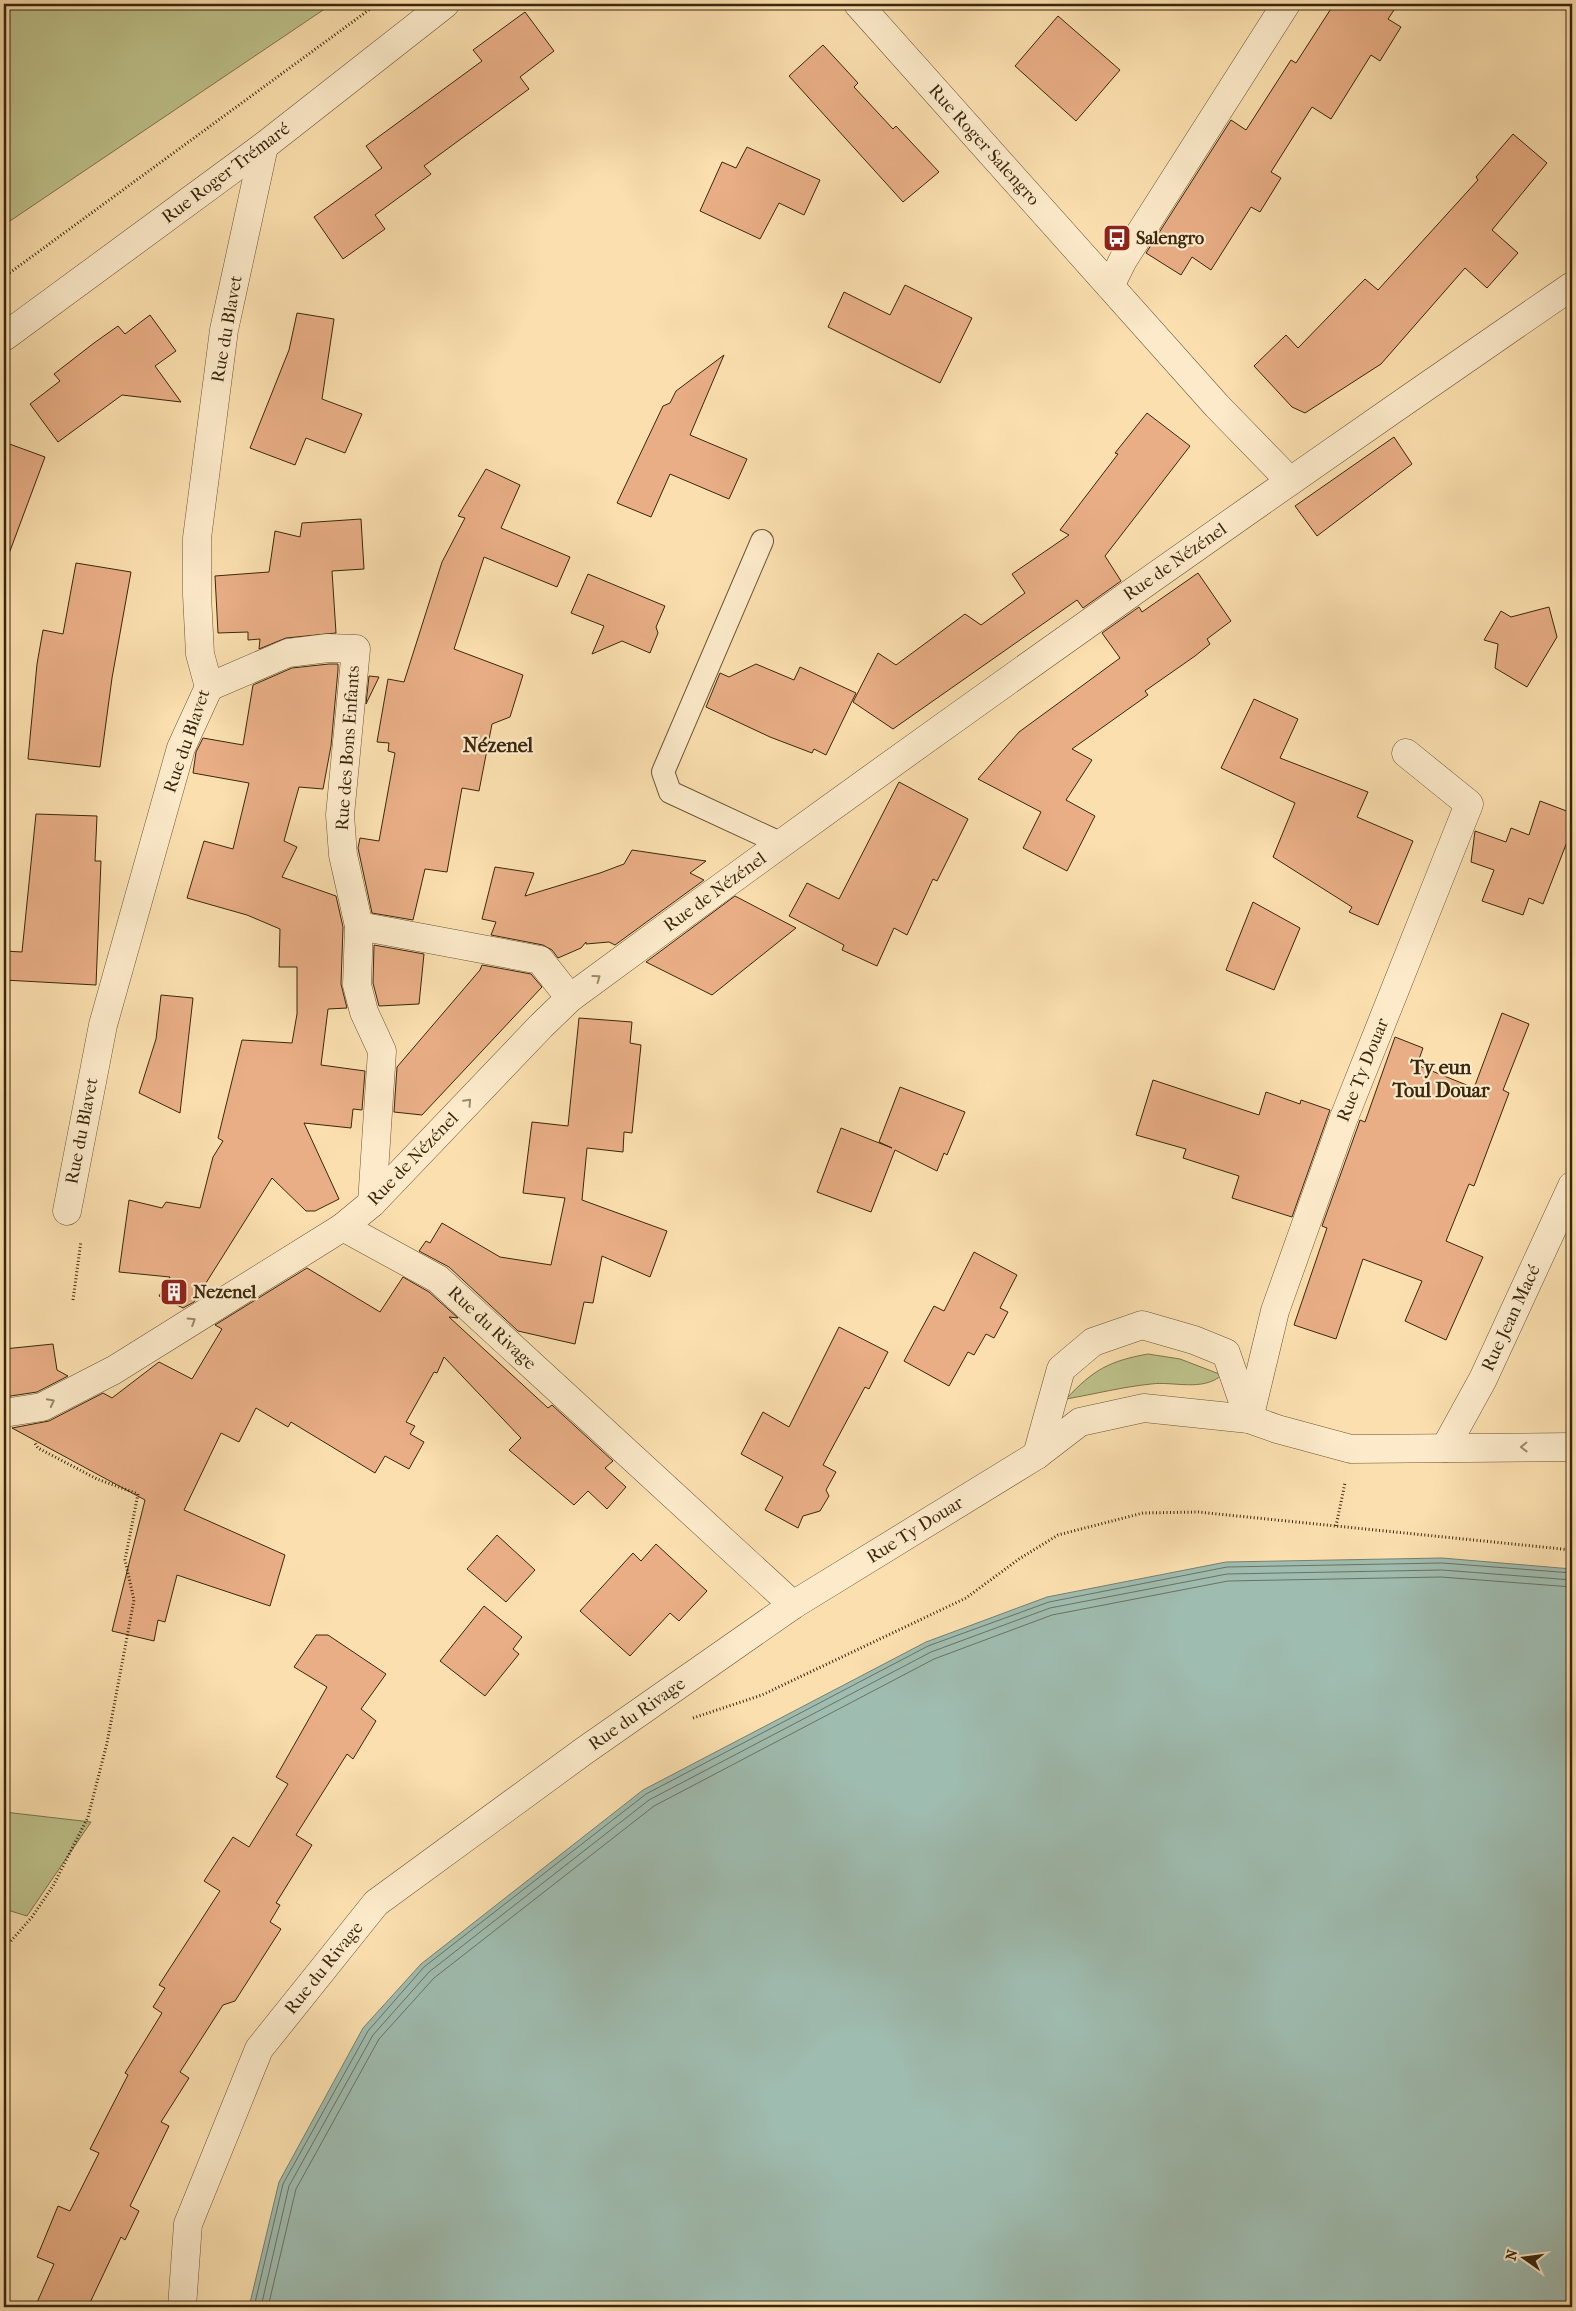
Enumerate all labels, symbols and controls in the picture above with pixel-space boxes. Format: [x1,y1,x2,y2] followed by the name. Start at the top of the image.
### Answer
[924,80,1044,210] street label: Rue Roger Salengro
[158,118,294,228] street label: Rue Roger Trémaré
[1102,223,1132,253] bus stop icon: Salengro
[1136,228,1204,249] place label: Salengro
[207,273,247,384] street label: Rue du Blavet
[1119,519,1231,605] street label: Rue de Nézénel
[332,664,364,831] street label: Rue des Bons Enfants
[159,686,215,796] street label: Rue du Blavet
[463,734,534,757] district label: Nézenel
[660,848,770,936] street label: Rue de Nézénel
[591,975,601,984] one-way arrow
[1333,1015,1393,1125] street label: Rue Ty Douar
[1391,1056,1490,1102] district label: Ty eun Toul Douar
[61,1075,103,1186] street label: Rue du Blavet
[462,1099,471,1108] one-way arrow
[363,1108,463,1210] street label: Rue de Nézénel
[1477,1261,1545,1375] street label: Rue Jean Macé
[159,1277,189,1307] building icon: Nezenel
[193,1282,257,1303] place label: Nezenel
[443,1282,541,1374] street label: Rue du Rivage
[186,1318,195,1328] one-way arrow
[46,1398,55,1408] one-way arrow
[1519,1442,1527,1453] one-way arrow
[863,1492,967,1568] street label: Rue Ty Douar
[585,1673,689,1755] street label: Rue du Rivage
[280,1917,368,2019] street label: Rue du Rivage
[1498,2234,1548,2284] north arrow
[1502,2247,1521,2262] text: N

